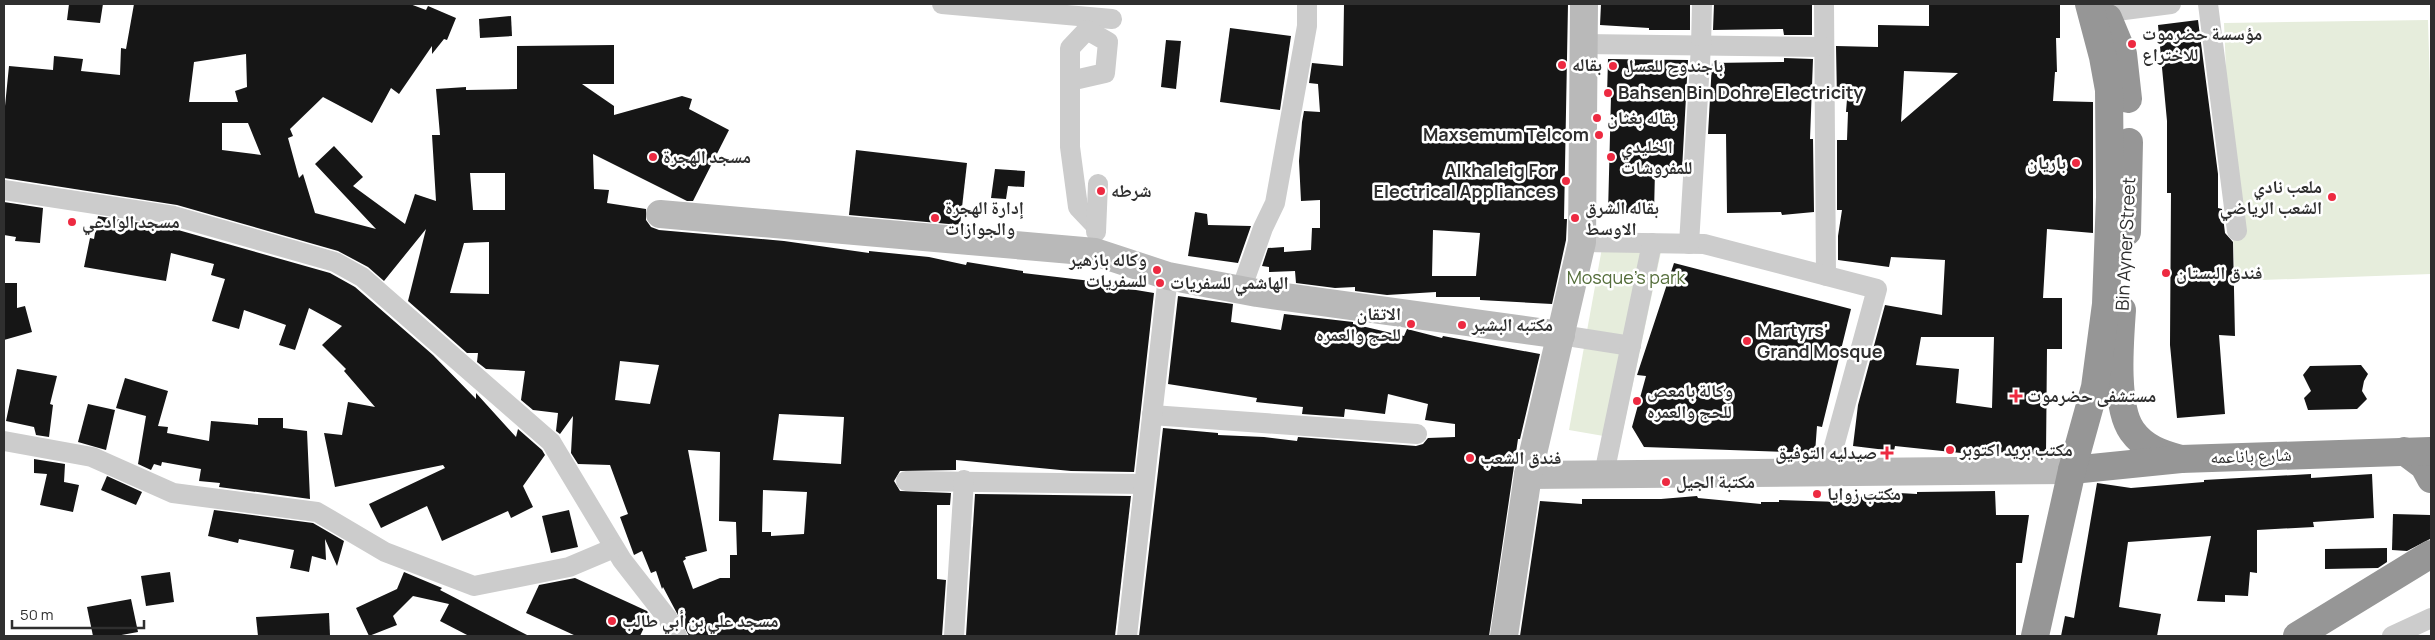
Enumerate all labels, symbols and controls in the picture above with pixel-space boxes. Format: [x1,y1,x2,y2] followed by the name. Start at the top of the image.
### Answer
[2142,21,2262,66] place label: مؤسسة حضرموت للاختراع
[2126,38,2138,50] marker: مؤسسة حضرموت للاختراع
[1572,52,1602,76] place label: بقاله
[1623,53,1723,77] place label: باجندوح للعسل
[1556,59,1568,71] marker: بقاله
[1607,60,1619,72] marker: باجندوح للعسل
[1618,80,1863,104] place label: Bahsen Bin Dohre Electricity
[1602,87,1614,99] marker: Bahsen Bin Dohre Electricity
[1607,105,1676,129] place label: بقاله بغثان
[1591,112,1603,124] marker: بقاله بغثان
[1423,122,1589,146] place label: Maxsemum Telcom
[1593,129,1605,141] marker: Maxsemum Telcom
[1621,134,1693,179] place label: الخليدي للمفروشات
[663,144,751,168] place label: مسجد الهجرة
[2027,150,2066,174] place label: باريان
[647,151,659,163] marker: مسجد الهجرة
[1605,151,1617,163] marker: الخليدي للمفروشات
[2070,157,2082,169] marker: باريان
[1373,158,1556,203] place label: Alkhaleig For Electrical Appliances
[2220,174,2322,222] place label: ملعب نادي الشعب الرياضي
[1560,175,1572,187] marker: Alkhaleig For Electrical Appliances
[2110,177,2140,311] street label: Bin Ayner Street
[1111,178,1152,202] place label: شرطه
[1095,185,1107,197] marker: شرطه
[2326,191,2338,203] marker: ملعب نادي الشعب الرياضي
[945,195,1024,240] place label: إدارة الهجرة والجوازات
[1585,195,1659,240] place label: بقاله الشرق الاوسط
[82,209,180,236] place label: مسجد الوادعي
[929,212,941,224] marker: إدارة الهجرة والجوازات
[1569,212,1581,224] marker: بقاله الشرق الاوسط
[66,216,78,228] marker: مسجد الوادعي
[1068,247,1147,292] place label: وكاله بازهير للسفريات
[2176,260,2262,284] place label: فندق البستان
[1151,264,1163,276] marker: وكاله بازهير للسفريات
[1567,265,1686,289] park label: Mosque's park
[2160,267,2172,279] marker: فندق البستان
[1170,270,1289,297] place label: الهاشمي للسفريات
[1154,277,1166,289] marker: الهاشمي للسفريات
[1316,301,1401,347] place label: الاتقان للحج والعمره
[1471,312,1553,336] place label: مكتبه البشير
[1405,318,1417,330] marker: الاتقان للحج والعمره
[1757,318,1883,363] place label: Martyrs' Grand Mosque
[1456,319,1468,331] marker: مكتبه البشير
[1741,335,1753,347] marker: Martyrs' Grand Mosque
[1647,378,1733,424] place label: وكالة بامعص للحج والعمره
[2027,383,2156,407] place label: مستشفى حضرموت
[2009,389,2023,403] marker: مستشفى حضرموت
[1631,395,1643,407] marker: وكالة بامعص للحج والعمره
[1959,437,2073,461] place label: مكتب بريد اكتوبر
[1775,440,1877,464] place label: صيدليه التوفيق
[2210,442,2292,468] street label: شارع باناعمه
[1944,444,1956,456] marker: مكتب بريد اكتوبر
[1480,445,1561,469] place label: فندق الشعب
[1881,447,1893,459] marker: صيدليه التوفيق
[1464,452,1476,464] marker: فندق الشعب
[1676,469,1755,493] place label: مكتبة الجيل
[1660,476,1672,488] marker: مكتبة الجيل
[1827,481,1901,505] place label: مكتب زوايا
[1811,488,1823,500] marker: مكتب زوايا
[12,598,145,630] scale bar
[20,604,54,625] text: 50 m
[622,608,779,635] place label: مسجد علي بن أبي طالب
[606,615,618,627] marker: مسجد علي بن أبي طالب

